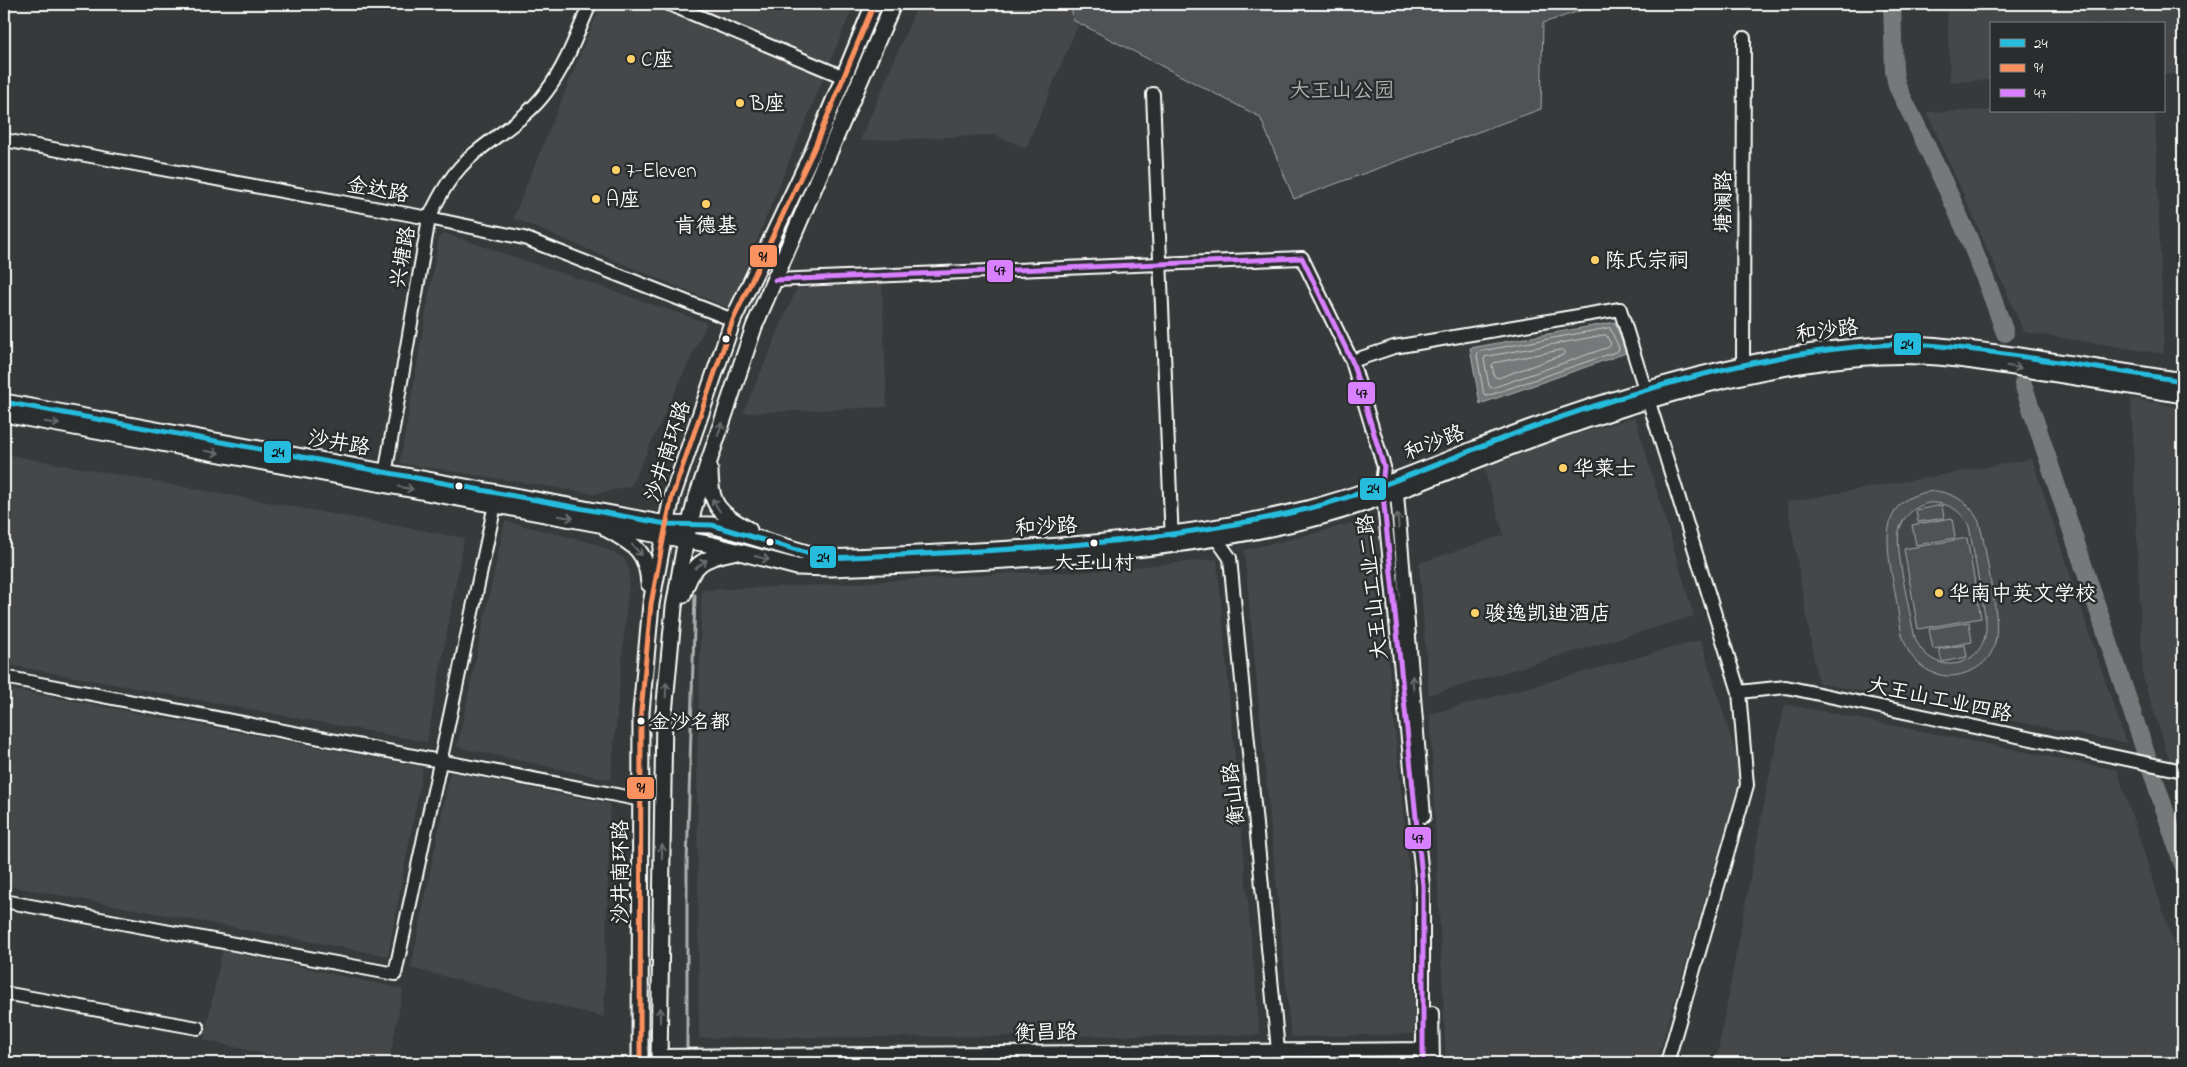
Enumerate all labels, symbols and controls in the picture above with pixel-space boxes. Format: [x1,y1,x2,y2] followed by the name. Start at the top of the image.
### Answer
[1990,22,2164,112] legend
[2034,33,2048,55] text: 24
[641,46,674,76] place label: C座
[625,53,637,65] marker: C座
[2034,57,2044,79] text: 91
[1290,77,1395,107] park label: 大王山公园
[2034,83,2046,105] text: 47
[749,90,785,120] place label: B座
[734,97,746,109] marker: B座
[626,157,697,187] place label: 7-Eleven
[610,164,622,176] marker: 7-Eleven
[344,171,411,211] street label: 金达路
[1710,171,1740,234] street label: 塘澜路
[606,186,640,216] place label: A座
[590,193,602,205] marker: A座
[700,198,712,210] marker: 肯德基
[675,212,738,242] place label: 肯德基
[384,224,424,291] street label: 兴塘路
[749,244,778,268] line badge: 91
[758,247,768,268] text: 91
[1605,247,1689,277] place label: 陈氏宗祠
[1589,254,1601,266] marker: 陈氏宗祠
[986,259,1014,283] line badge: 47
[993,261,1006,282] text: 47
[1794,313,1860,351] street label: 和沙路
[1893,332,1922,356] line badge: 24
[721,334,731,344] unlabelled marker
[1900,335,1914,356] text: 24
[2006,363,2022,373] one-way arrow
[1347,381,1376,405] line badge: 47
[1355,384,1368,405] text: 47
[638,397,699,506] street label: 沙井南环路
[43,418,59,428] one-way arrow
[1400,419,1470,469] street label: 和沙路
[716,421,725,437] one-way arrow
[305,424,372,464] street label: 沙井路
[263,440,292,464] line badge: 24
[271,443,285,464] text: 24
[203,448,219,458] one-way arrow
[1573,455,1636,485] place label: 华莱士
[1557,462,1569,474] marker: 华莱士
[1359,477,1387,501] line badge: 24
[1366,479,1380,500] text: 24
[454,481,464,491] unlabelled marker
[397,483,413,493] one-way arrow
[711,498,721,512] one-way arrow
[1014,511,1078,545] street label: 和沙路
[1351,512,1397,661] street label: 大王山工业二路
[557,513,573,523] one-way arrow
[1394,513,1403,529] one-way arrow
[765,537,775,547] unlabelled marker
[1089,538,1099,548] marker: 大王山村
[631,543,643,556] one-way arrow
[809,545,837,569] line badge: 24
[816,548,830,569] text: 24
[1054,550,1134,579] place label: 大王山村
[754,553,770,563] one-way arrow
[694,558,707,569] one-way arrow
[1949,580,2096,610] place label: 华南中英文学校
[1933,587,1945,599] marker: 华南中英文学校
[1485,600,1611,630] place label: 骏逸凯迪酒店
[1469,607,1481,619] marker: 骏逸凯迪酒店
[1865,671,2015,731] street label: 大王山工业四路
[1408,675,1417,691] one-way arrow
[661,682,670,698] one-way arrow
[650,709,730,738] place label: 金沙名都
[636,716,646,726] marker: 金沙名都
[1217,761,1253,827] street label: 衡山路
[626,776,655,800] line badge: 91
[636,778,646,799] text: 91
[607,820,637,925] street label: 沙井南环路
[1404,826,1432,850] line badge: 47
[1411,829,1424,850] text: 47
[657,844,667,860] one-way arrow
[655,1007,665,1023] one-way arrow
[1014,1018,1078,1050] street label: 衡昌路

